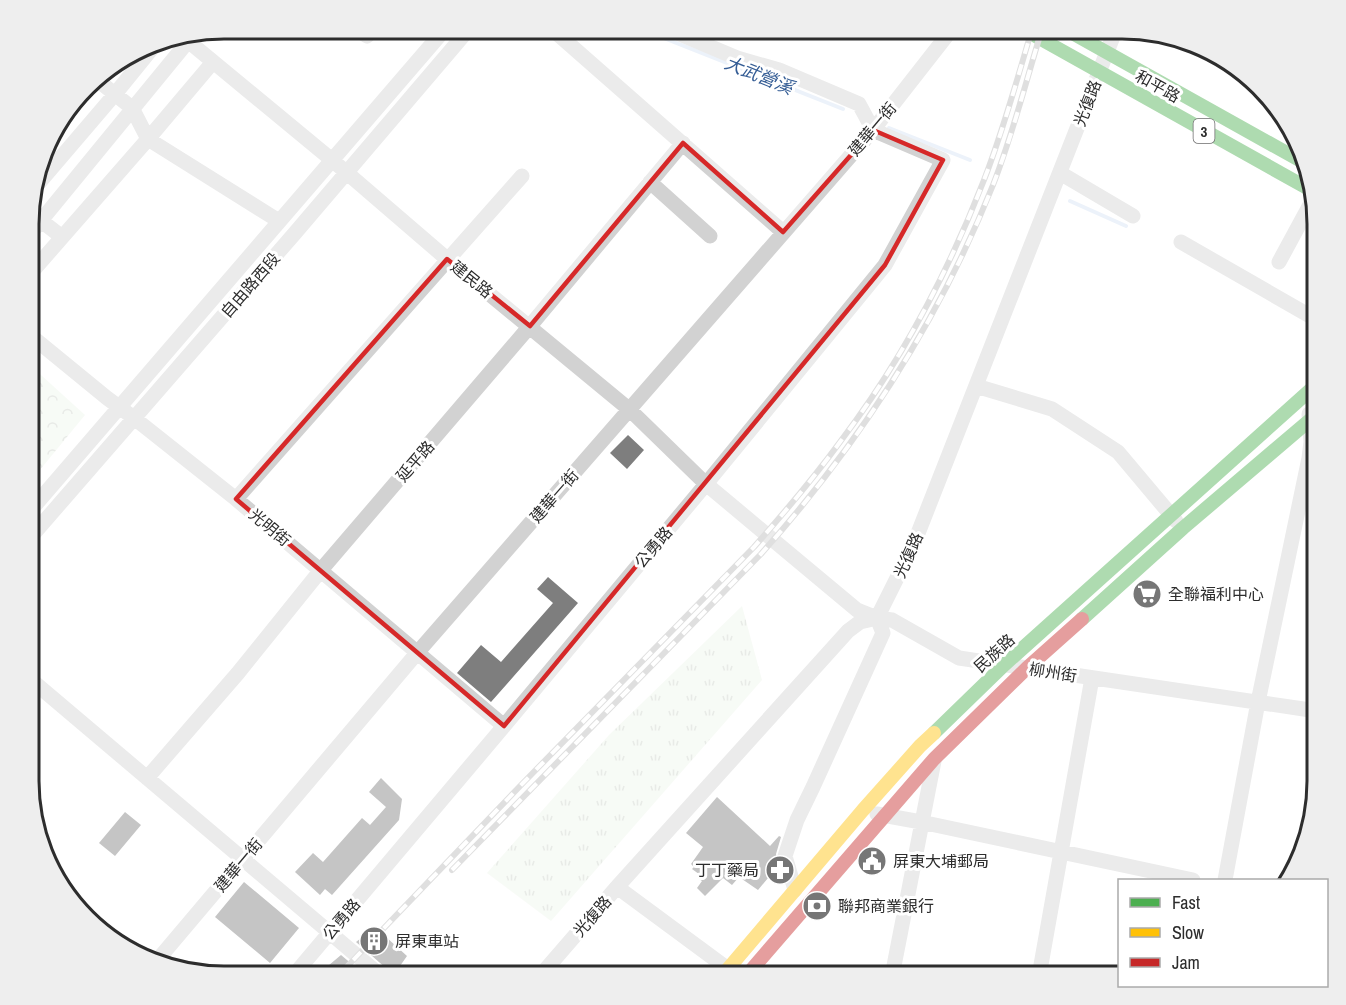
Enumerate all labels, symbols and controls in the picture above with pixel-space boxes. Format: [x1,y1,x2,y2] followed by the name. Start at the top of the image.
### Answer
[721,50,800,101] water label: 大武營溪
[1132,65,1184,107] street label: 和平路
[1068,77,1106,129] street label: 光復路
[843,97,901,161] street label: 建華一街
[1194,119,1214,143] road number: 3
[215,248,285,322] street label: 自由路西段
[446,255,498,303] street label: 建民路
[391,436,439,486] street label: 延平路
[525,465,583,527] street label: 建華一街
[245,503,295,551] street label: 光明街
[629,522,677,572] street label: 公勇路
[888,529,928,581] street label: 光復路
[1131,578,1163,610] supermarket icon: 全聯福利中心
[1168,583,1264,605] place label: 全聯福利中心
[969,629,1019,677] street label: 民族路
[1028,657,1078,687] street label: 柳州街
[209,833,267,897] street label: 建華一街
[856,845,888,877] public building icon: 屏東大埔郵局
[893,850,989,872] place label: 屏東大埔郵局
[764,854,796,886] pharmacy icon: 丁丁藥局
[695,859,759,881] place label: 丁丁藥局
[1118,879,1328,987] legend
[801,890,833,922] bank icon: 聯邦商業銀行
[1172,890,1200,915] text: Fast
[568,891,616,941] street label: 光復路
[317,894,365,944] street label: 公勇路
[838,895,934,917] place label: 聯邦商業銀行
[1172,920,1204,945] text: Slow
[358,925,390,957] building icon: 屏東車站
[395,930,459,952] place label: 屏東車站
[1172,950,1200,975] text: Jam

